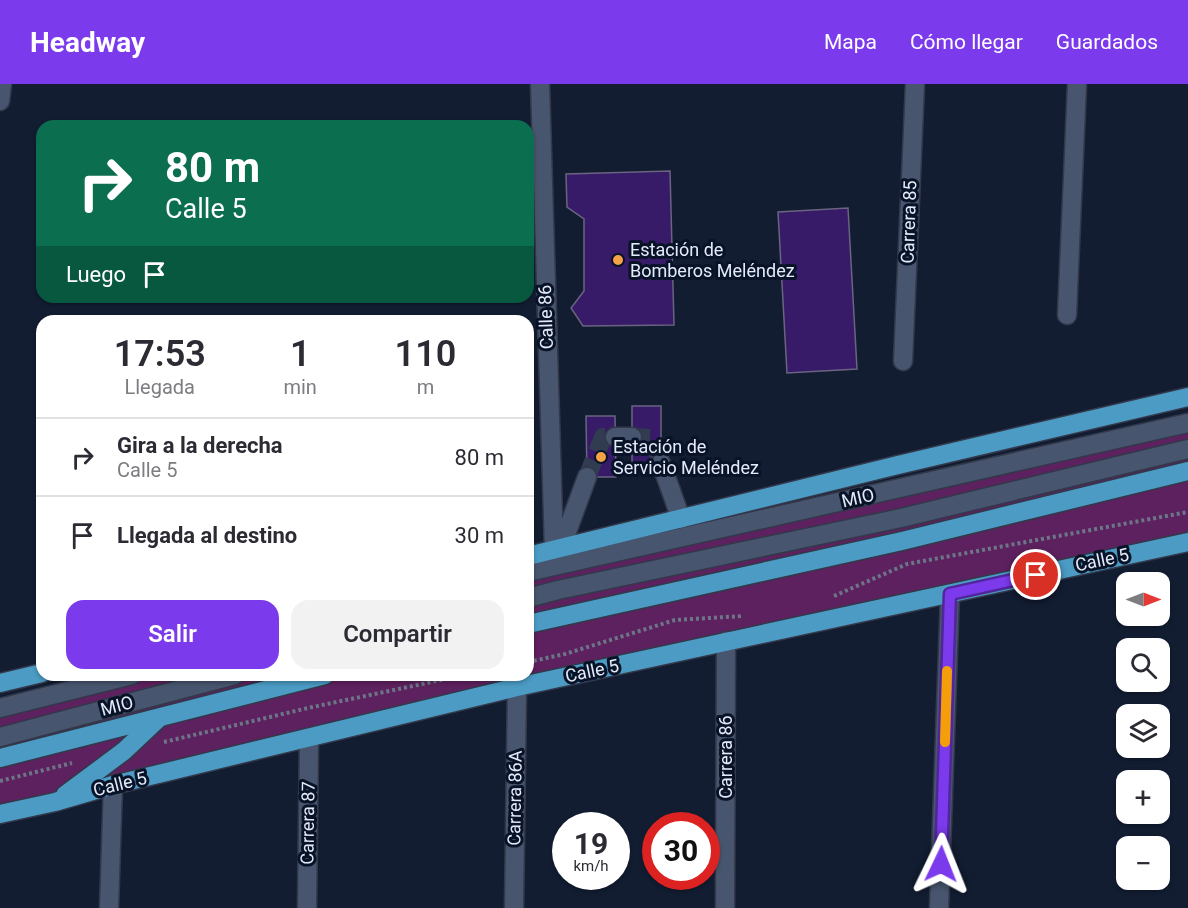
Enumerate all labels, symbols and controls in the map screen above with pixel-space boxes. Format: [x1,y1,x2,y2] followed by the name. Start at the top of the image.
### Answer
[30,26,145,59] text: Headway
[824,30,877,54] text: Mapa
[910,30,1023,54] text: Cómo llegar
[1056,30,1158,54] text: Guardados
[165,143,260,192] text: 80 m
[66,144,144,222] icon: right
[897,180,920,264] street label: Carrera 85
[165,193,247,225] text: Calle 5
[630,239,795,281] place label: Estación de Bomberos Meléndez
[611,253,625,267] marker: Estación de Bomberos Meléndez
[138,258,171,291] icon: arrive
[66,262,126,287] text: Luego
[534,284,557,350] street label: Calle 86
[114,333,206,375] text: 17:53
[290,333,310,375] text: 1
[395,333,456,375] text: 110
[124,375,195,399] text: Llegada
[283,375,317,399] text: min
[417,375,434,399] text: m
[117,433,283,458] text: Gira a la derecha
[613,436,759,478] place label: Estación de Servicio Meléndez
[66,441,99,474] icon: right
[455,445,504,470] text: 80 m
[594,450,608,464] marker: Estación de Servicio Meléndez
[117,458,177,482] text: Calle 5
[839,484,876,511] street label: MIO
[66,519,99,552] icon: arrive
[117,523,297,548] text: Llegada al destino
[455,523,504,548] text: 30 m
[1073,544,1131,575] street label: Calle 5
[1010,549,1061,600] pin
[1019,558,1052,591] icon: arrive
[1116,572,1170,626] north arrow
[1116,572,1170,890] map controls
[66,600,279,669] button: Salir
[291,600,504,669] button: Compartir
[1116,638,1170,692] button: search
[563,655,621,686] street label: Calle 5
[98,691,136,720] street label: MIO
[1116,704,1170,758] button: layers
[715,715,736,799] street label: Carrera 86
[503,750,526,846] street label: Carrera 86A
[91,767,149,800] street label: Calle 5
[1116,770,1170,824] button: +
[296,781,319,865] street label: Carrera 87
[642,812,720,890] speed limit sign: 30
[574,826,608,861] text: 19
[909,832,973,896] position arrow
[1116,836,1170,890] button: −
[573,857,609,875] text: km/h

